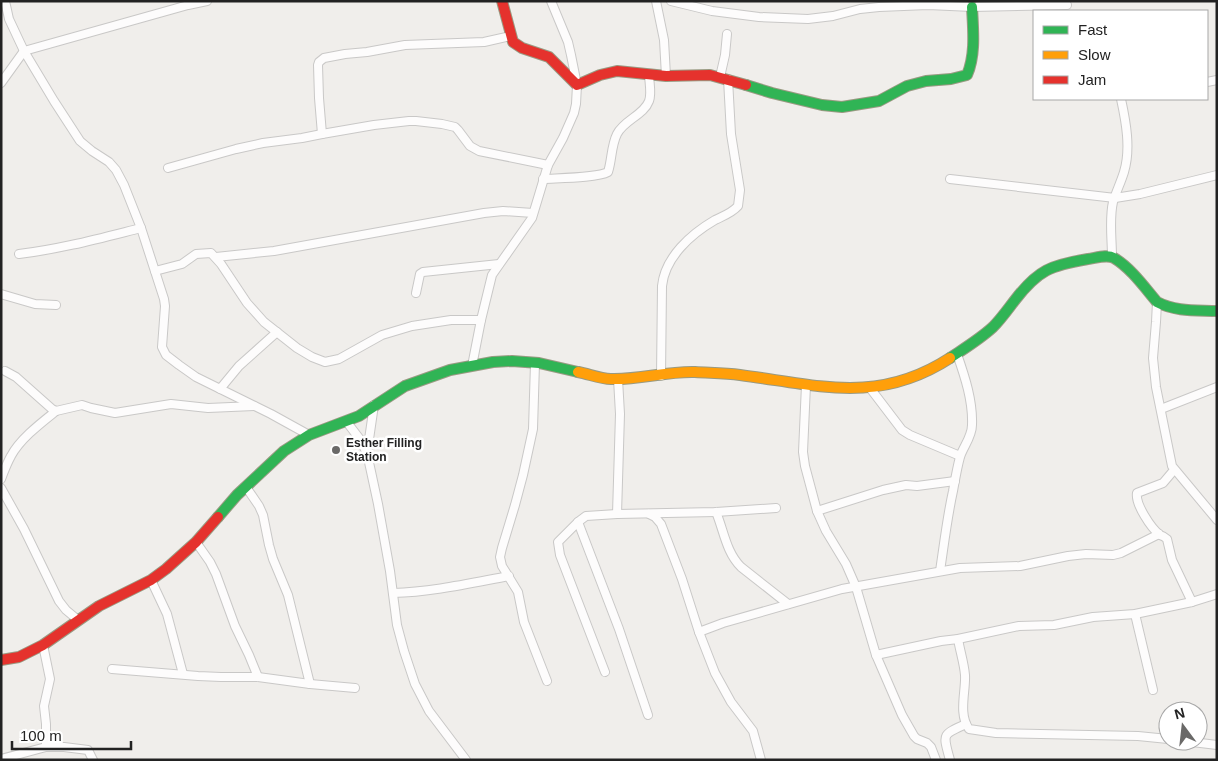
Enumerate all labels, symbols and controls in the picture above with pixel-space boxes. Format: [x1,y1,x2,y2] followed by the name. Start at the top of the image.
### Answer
[1033,10,1208,100] legend
[1078,21,1108,38] text: Fast
[1078,46,1111,63] text: Slow
[1078,71,1106,88] text: Jam
[346,436,422,464] place label: Esther Filling Station
[330,444,342,456] marker: Esther Filling Station
[1158,701,1208,751] north arrow
[1173,704,1187,722] text: N
[12,718,131,750] scale bar
[20,727,62,744] text: 100 m

